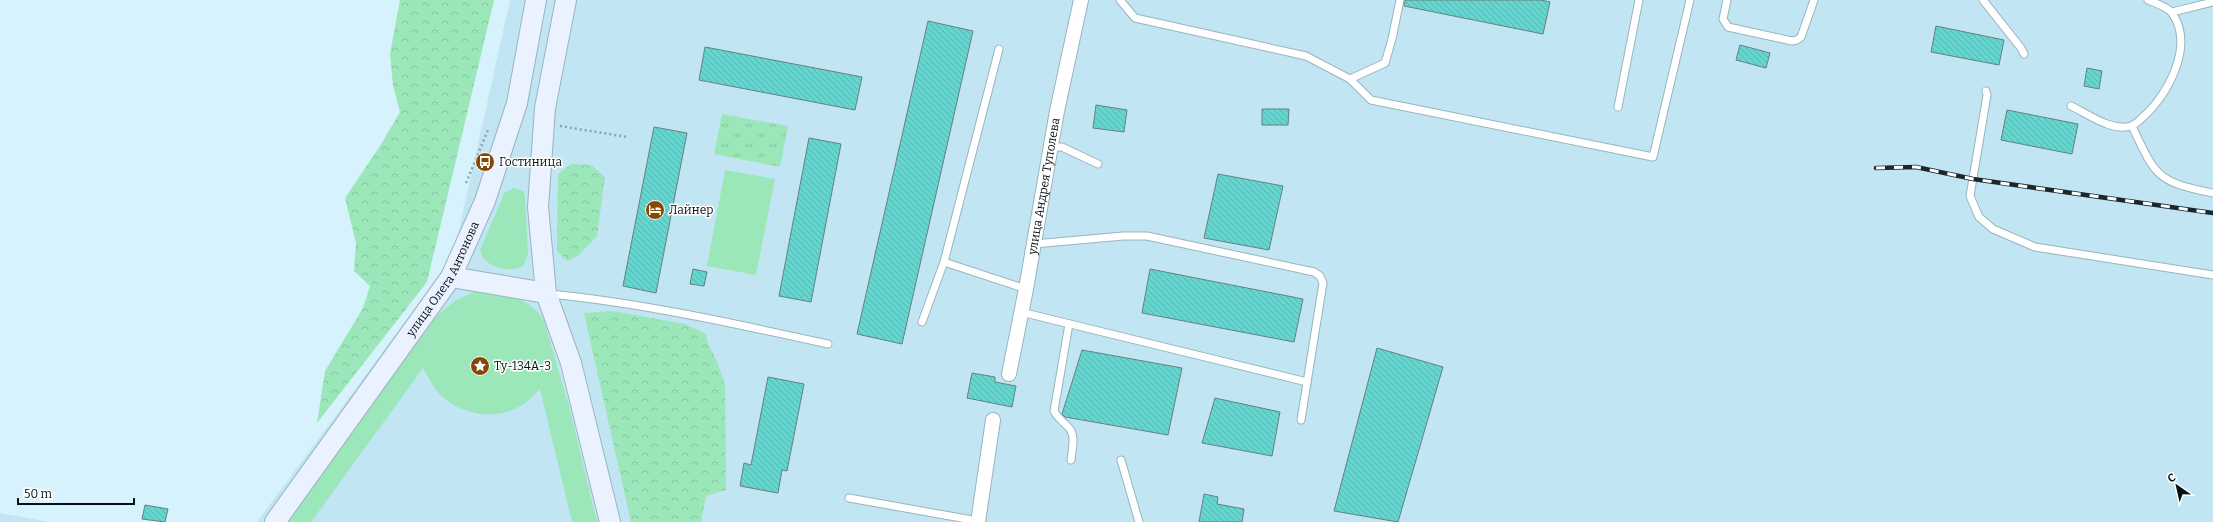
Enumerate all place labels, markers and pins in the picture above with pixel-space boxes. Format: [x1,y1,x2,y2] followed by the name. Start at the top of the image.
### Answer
[474,151,496,173] bus stop icon: Гостиница
[499,155,562,169] place label: Гостиница
[644,199,666,221] hotel icon: Лайнер
[669,203,713,217] place label: Лайнер
[469,355,491,377] place icon: Ту-134А-3
[494,359,551,373] place label: Ту-134А-3

